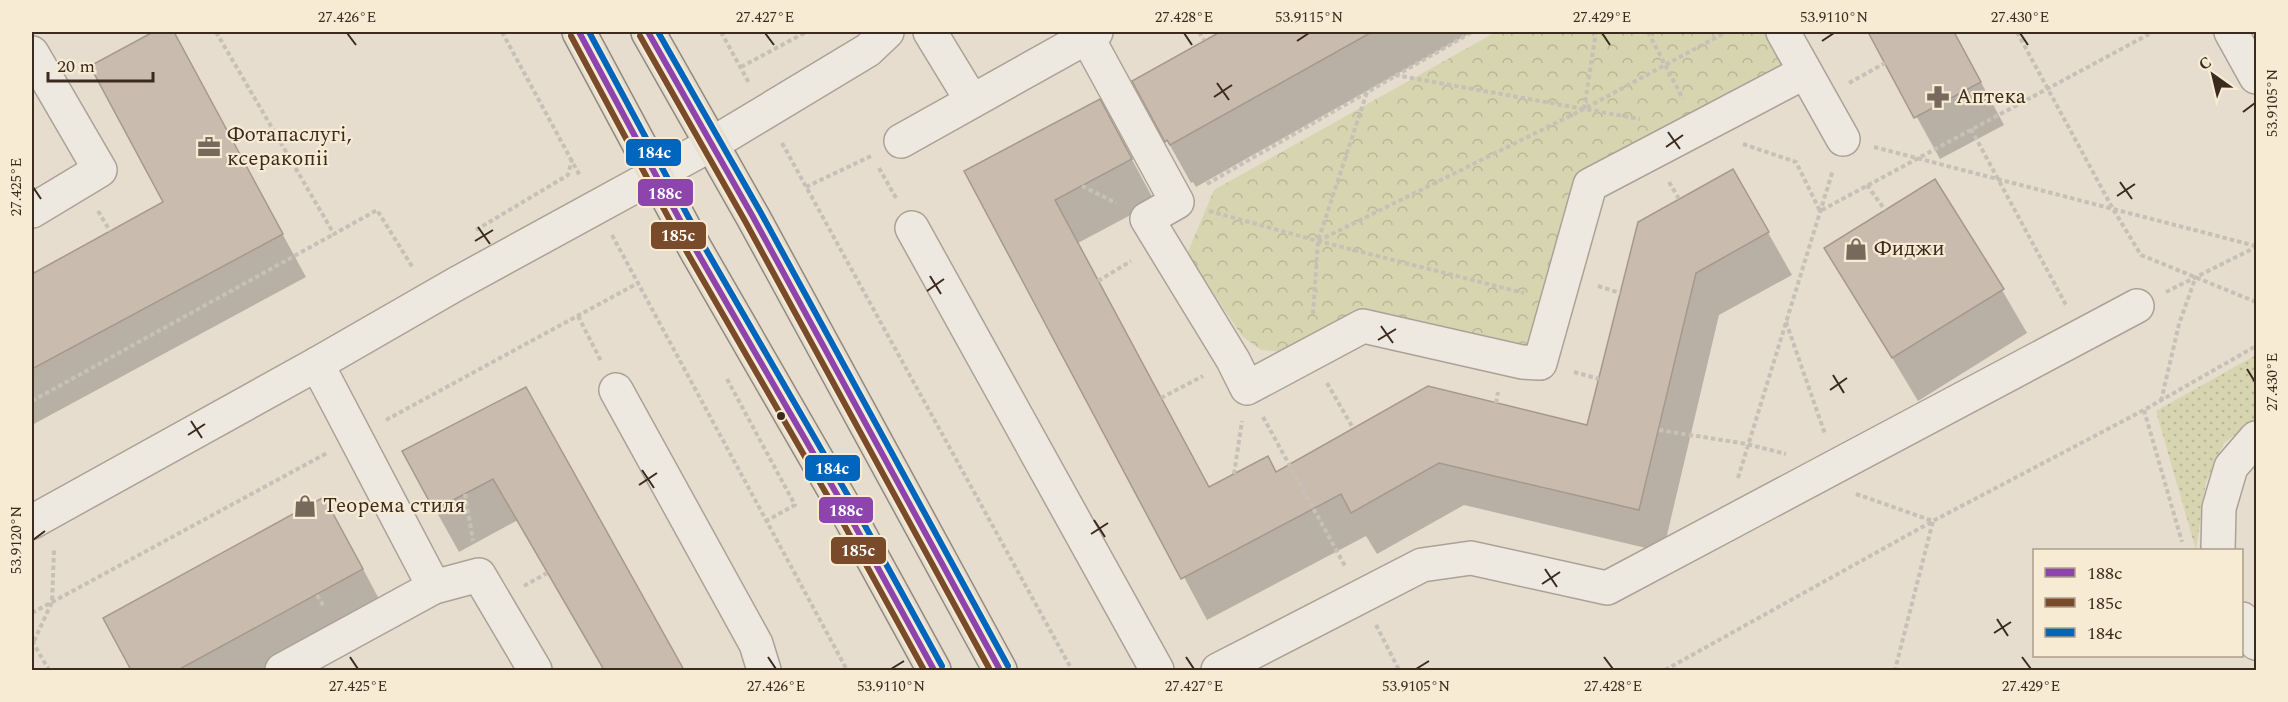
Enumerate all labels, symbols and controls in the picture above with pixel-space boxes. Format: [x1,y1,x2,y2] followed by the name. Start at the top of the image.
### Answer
[318,6,376,29] text: 27.426°E
[736,6,794,29] text: 27.427°E
[1155,6,1213,29] text: 27.428°E
[1275,6,1343,29] text: 53.9115°N
[1573,6,1631,29] text: 27.429°E
[1800,6,1868,29] text: 53.9110°N
[1991,6,2049,29] text: 27.430°E
[48,45,153,83] scale bar
[2183,45,2243,105] north arrow
[2194,50,2217,77] text: С
[57,53,95,80] text: 20 m
[2261,69,2284,137] text: 53.9105°N
[1956,81,2027,113] place label: Аптека
[1925,84,1951,110] pharmacy icon: Аптека
[227,119,352,175] place label: Фотапаслугі, ксеракопіі
[196,134,222,160] office icon: Фотапаслугі, ксеракопіі
[625,138,682,167] line badge: 184с
[637,141,672,165] text: 184с
[5,158,28,216] text: 27.425°E
[637,178,694,207] line badge: 188с
[648,182,683,206] text: 188с
[650,221,707,250] line badge: 185с
[661,224,696,248] text: 185с
[1874,233,1945,265] place label: Фиджи
[1843,236,1869,262] shop icon: Фиджи
[2261,353,2284,411] text: 27.430°E
[775,410,787,422] unlabelled marker
[804,454,861,482] line badge: 184с
[815,457,850,481] text: 184с
[323,490,465,522] place label: Теорема стиля
[292,493,318,519] shop icon: Теорема стиля
[818,496,874,524] line badge: 188с
[829,499,864,523] text: 188с
[5,506,28,574] text: 53.9120°N
[830,536,887,565] line badge: 185с
[841,539,876,563] text: 185с
[2033,549,2243,657] legend
[2087,560,2123,587] text: 188с
[2087,590,2123,617] text: 185с
[2087,620,2123,647] text: 184с
[329,675,387,698] text: 27.425°E
[747,675,805,698] text: 27.426°E
[857,675,925,698] text: 53.9110°N
[1165,675,1223,698] text: 27.427°E
[1382,675,1450,698] text: 53.9105°N
[1584,675,1642,698] text: 27.428°E
[2002,675,2060,698] text: 27.429°E

